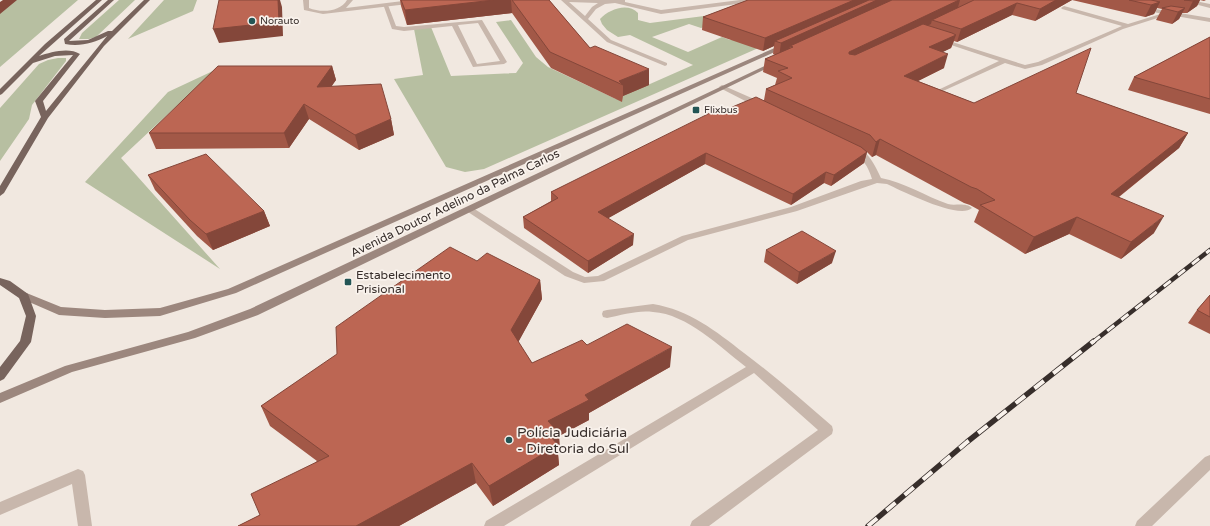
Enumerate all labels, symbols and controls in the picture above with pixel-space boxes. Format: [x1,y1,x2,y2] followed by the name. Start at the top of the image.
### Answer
[260,15,299,27] place label: Norauto
[247,16,257,26] marker: Norauto
[704,104,738,116] place label: Flixbus
[691,105,701,115] marker: Flixbus
[348,146,562,260] street label: Avenida Doutor Adelino da Palma Carlos
[356,268,451,296] place label: Estabelecimento Prisional
[343,277,353,287] marker: Estabelecimento Prisional
[517,424,629,457] place label: Polícia Judiciária - Diretoria do Sul
[504,435,514,445] marker: Polícia Judiciária - Diretoria do Sul

